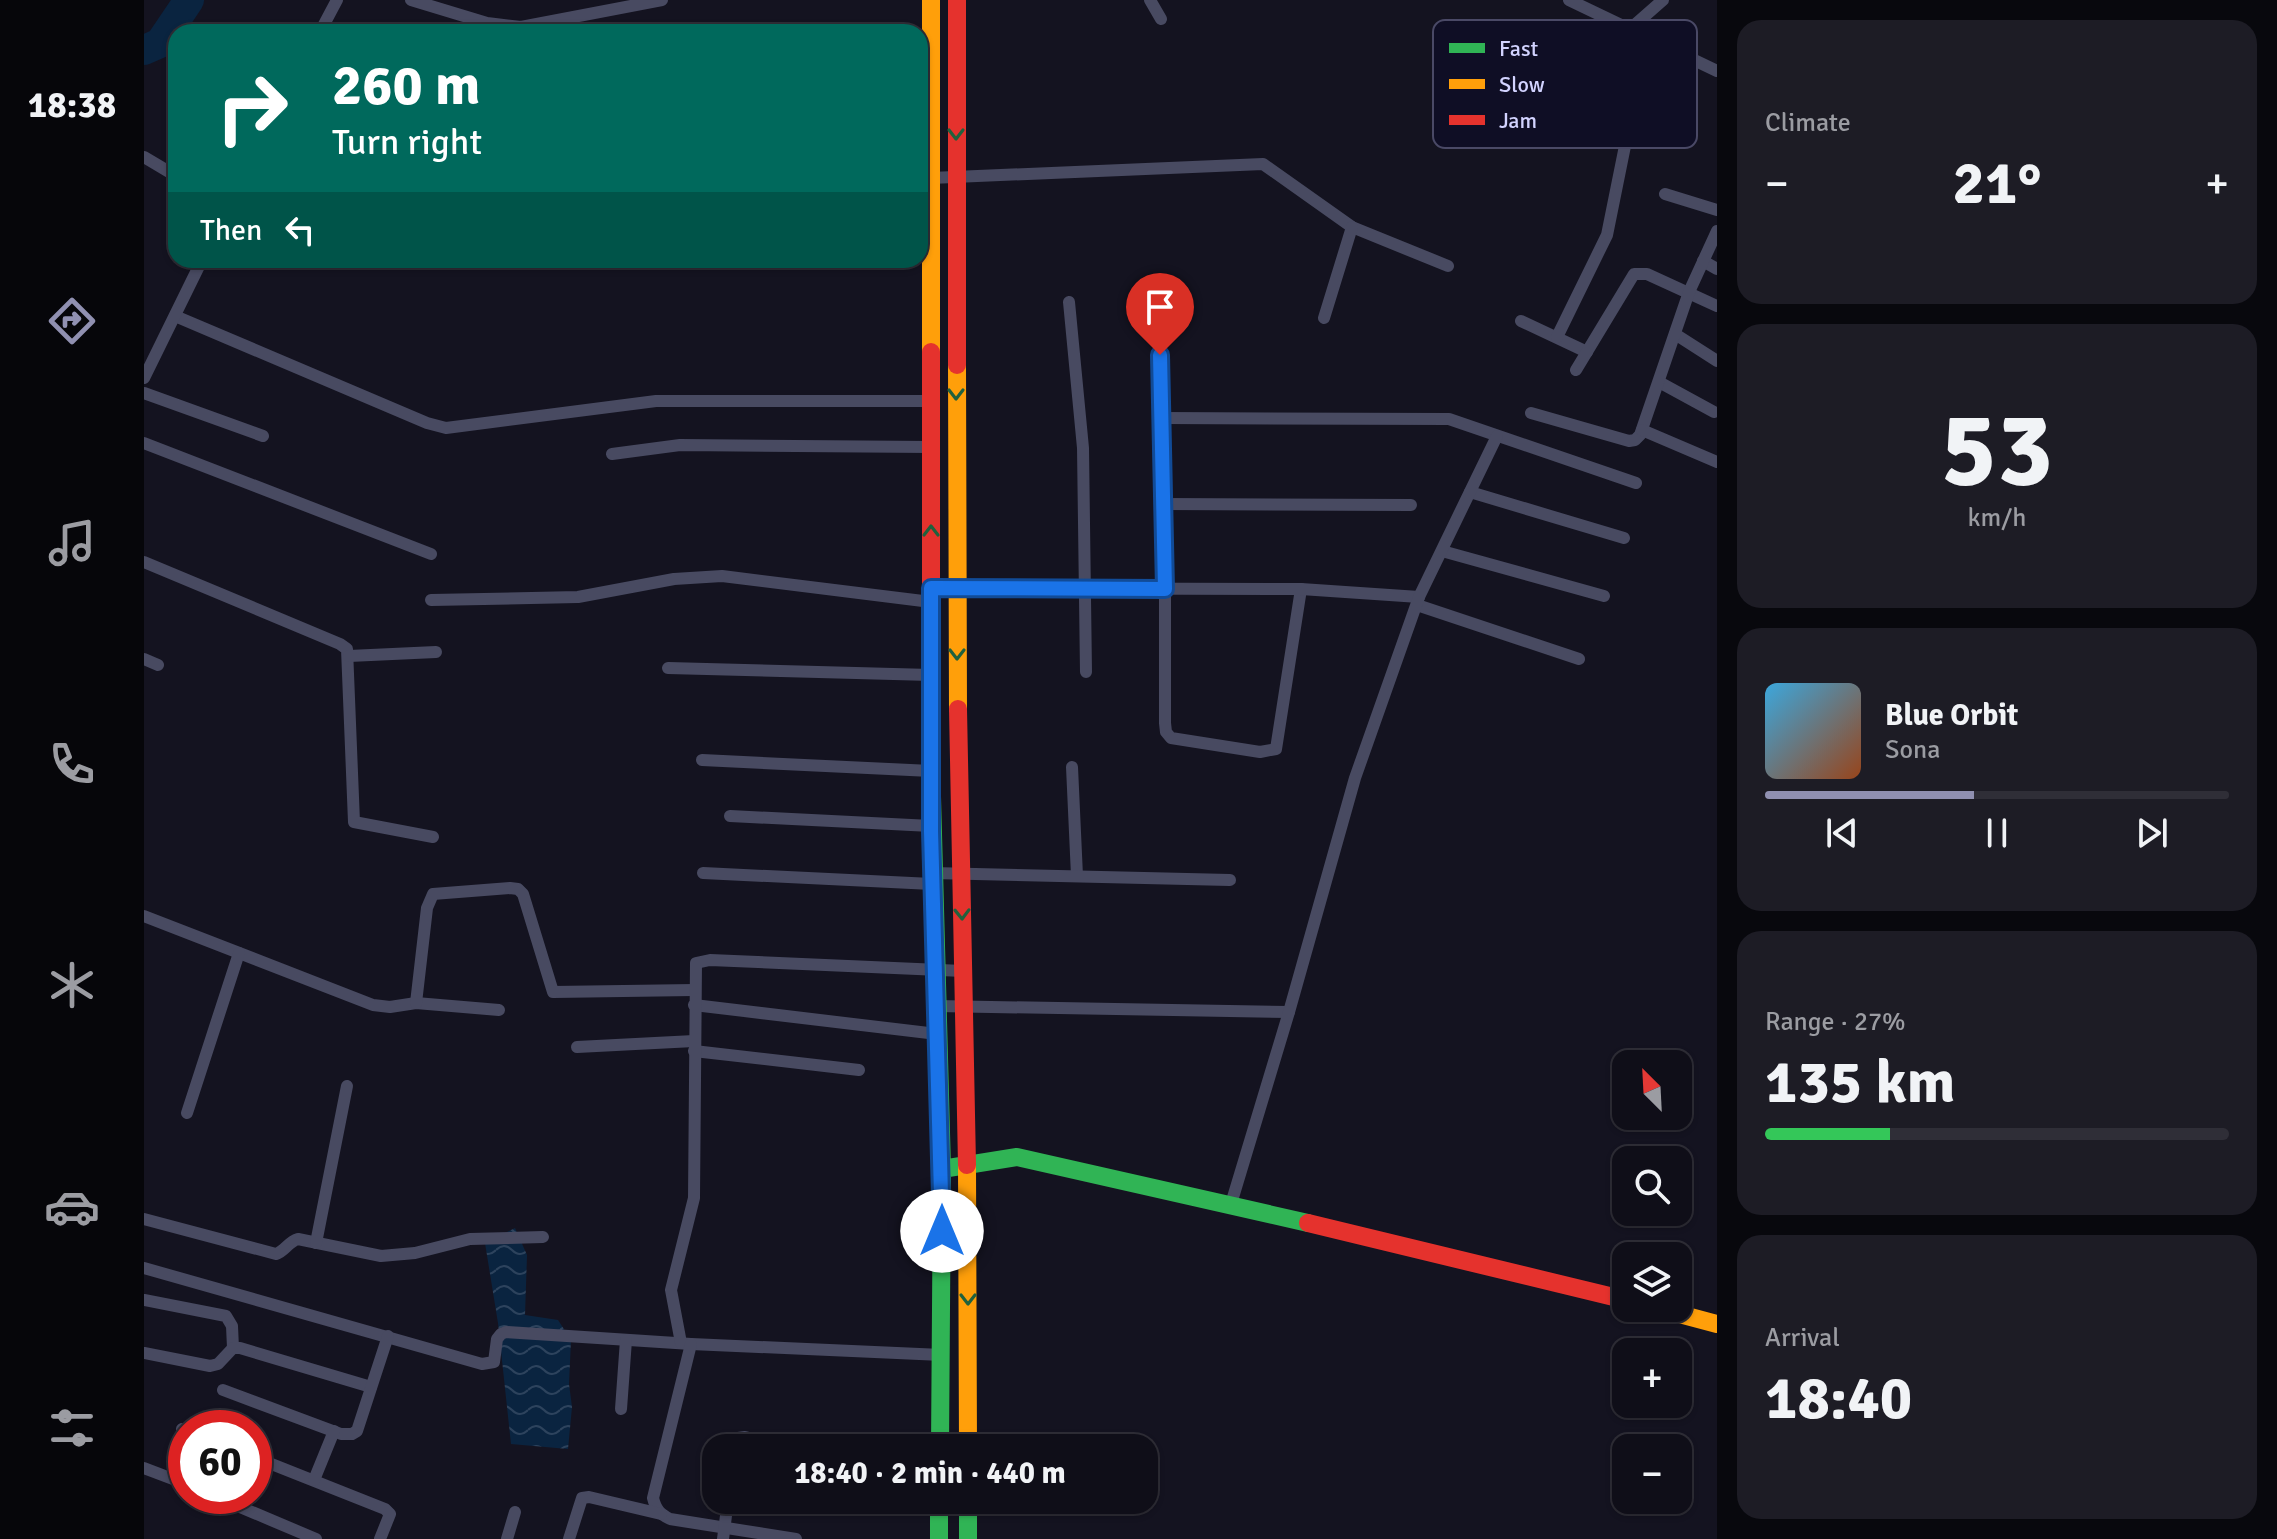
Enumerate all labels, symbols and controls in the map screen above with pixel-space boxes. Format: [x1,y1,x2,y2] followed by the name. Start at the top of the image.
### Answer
[1433,20,1697,148] legend
[1499,35,1539,62] text: Fast
[332,51,480,120] text: 260 m
[200,56,304,160] icon: right
[1499,71,1545,98] text: Slow
[28,83,116,128] text: 18:38
[1499,107,1537,134] text: Jam
[1765,107,1851,139] text: Climate
[332,120,482,165] text: Turn right
[947,128,965,141] one-way arrow
[1953,147,2041,221] text: 21°
[1765,157,1789,211] text: −
[2205,157,2229,211] text: +
[278,208,322,252] icon: left
[200,212,262,249] text: Then
[1126,273,1194,355] pin
[1138,285,1182,329] icon: arrive
[44,293,100,349] icon: directions
[1941,386,2053,514] text: 53
[947,388,964,401] one-way arrow
[1968,502,2026,534] text: km/h
[44,515,100,571] icon: music
[922,524,940,537] one-way arrow
[948,648,966,661] one-way arrow
[1885,697,2018,734] text: Blue Orbit
[1885,734,1940,766] text: Sona
[44,736,100,792] icon: phone
[1820,811,1864,855] icon: previous
[1975,811,2019,855] icon: pause
[2130,811,2174,855] icon: next
[953,908,971,921] one-way arrow
[44,957,100,1013] icon: climate
[1765,1006,1906,1038] text: Range · 27%
[1765,1046,1955,1120] text: 135 km
[1612,1050,1692,1130] north arrow
[1612,1050,1692,1514] map controls
[1612,1146,1692,1226] button: search
[44,1179,100,1235] icon: car
[900,1189,984,1273] position arrow
[1612,1242,1692,1322] button: layers
[959,1293,977,1306] one-way arrow
[1765,1322,1840,1354] text: Arrival
[1612,1338,1692,1418] button: +
[1765,1362,1912,1436] text: 18:40
[44,1400,100,1456] icon: filters
[168,1410,272,1514] speed limit sign: 60
[1612,1434,1692,1514] button: −
[794,1455,1066,1492] text: 18:40 · 2 min · 440 m

